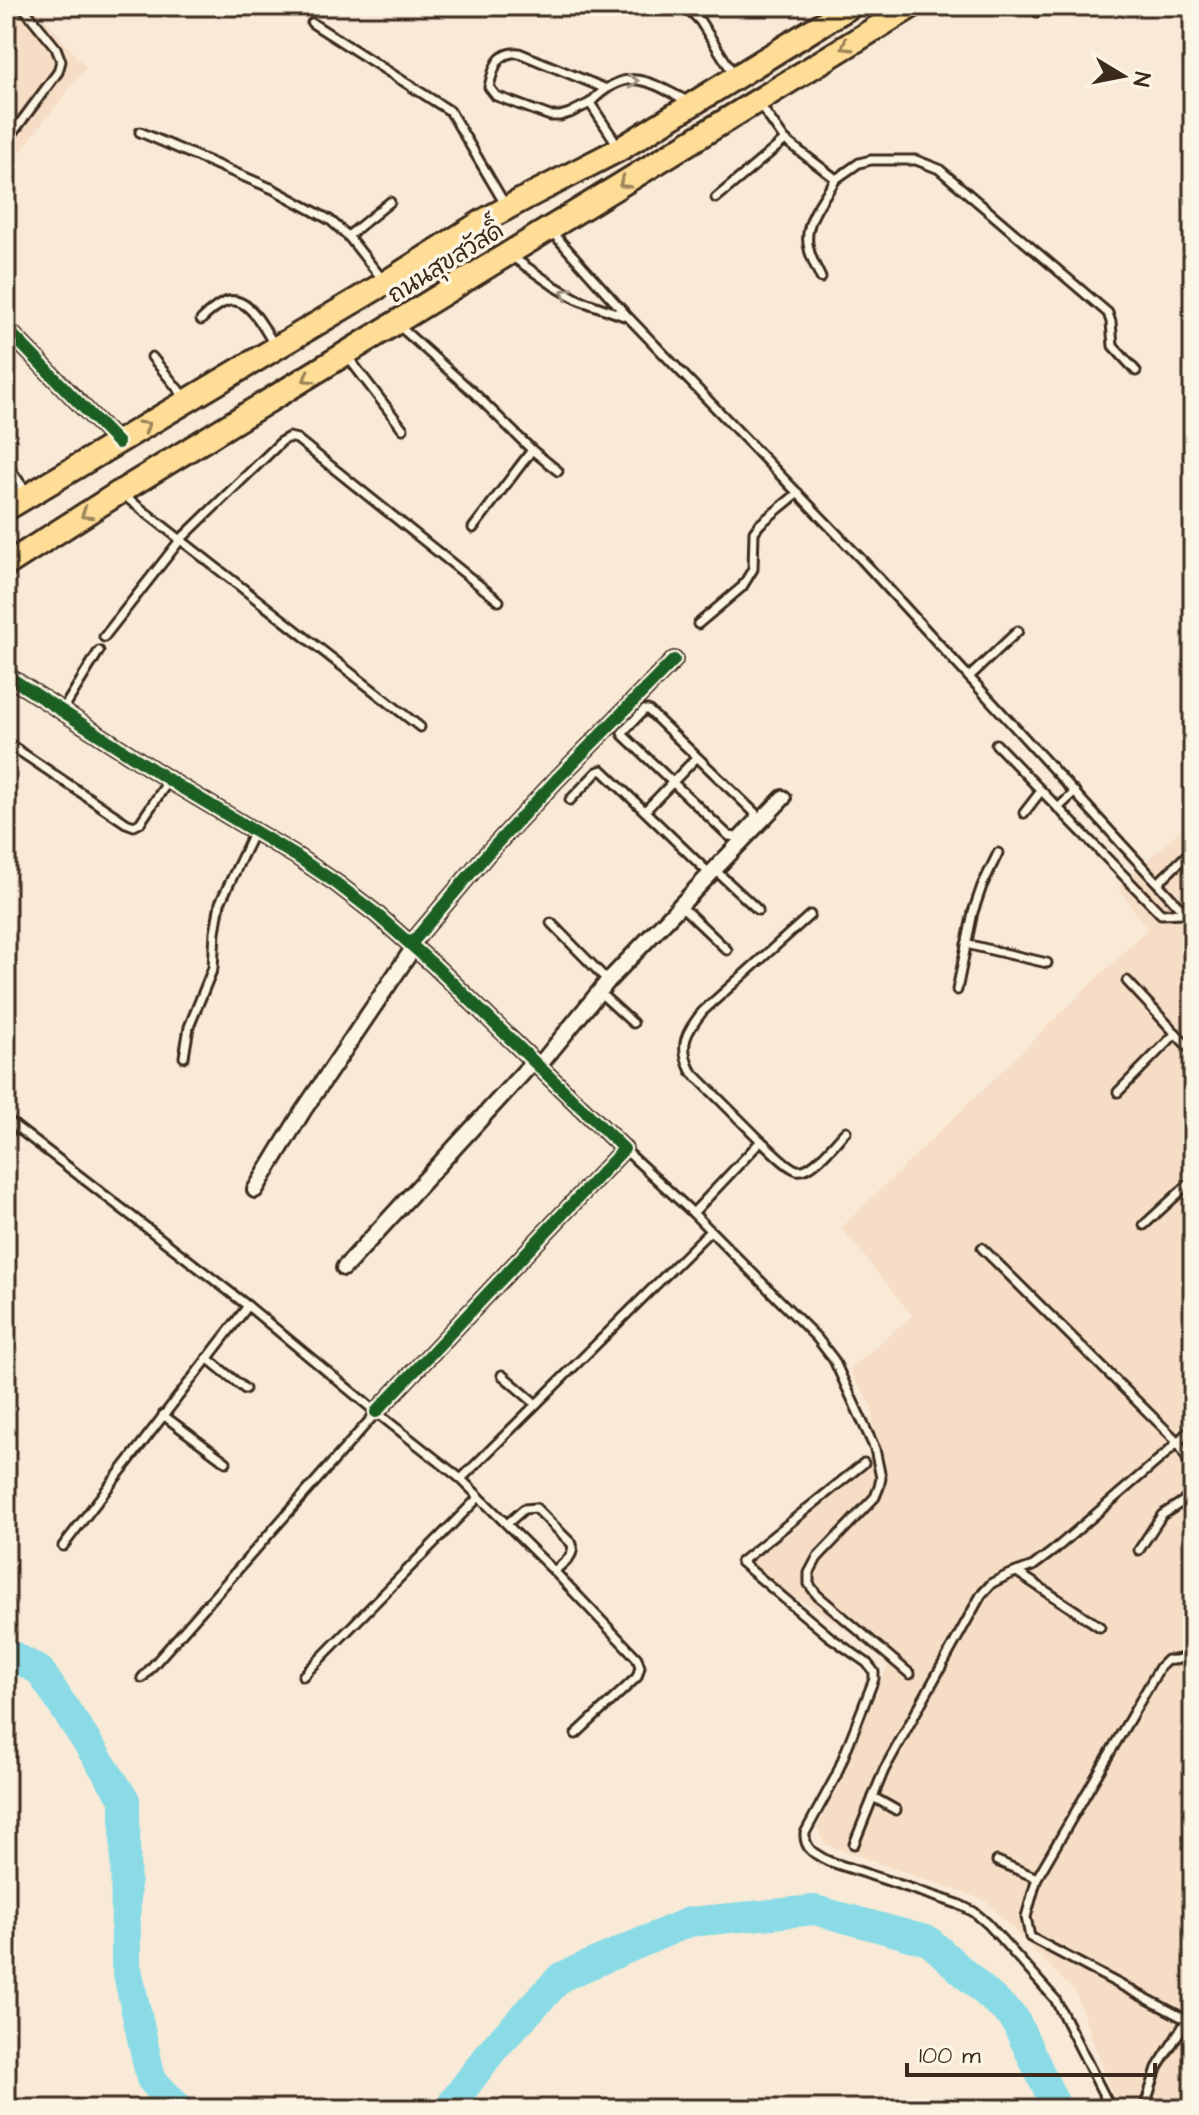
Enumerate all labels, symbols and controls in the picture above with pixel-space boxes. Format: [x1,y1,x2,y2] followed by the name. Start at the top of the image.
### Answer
[1083,36,1163,116] north arrow
[840,37,855,52] one-way arrow
[1125,70,1158,89] text: N
[626,73,639,90] one-way arrow
[618,173,633,188] one-way arrow
[378,209,511,312] street label: ถนนสุขสวัสดิ์
[560,287,574,302] one-way arrow
[302,368,316,383] one-way arrow
[137,420,151,436] one-way arrow
[80,504,95,519] one-way arrow
[907,2027,1155,2077] scale bar
[919,2039,981,2073] text: 100 m

